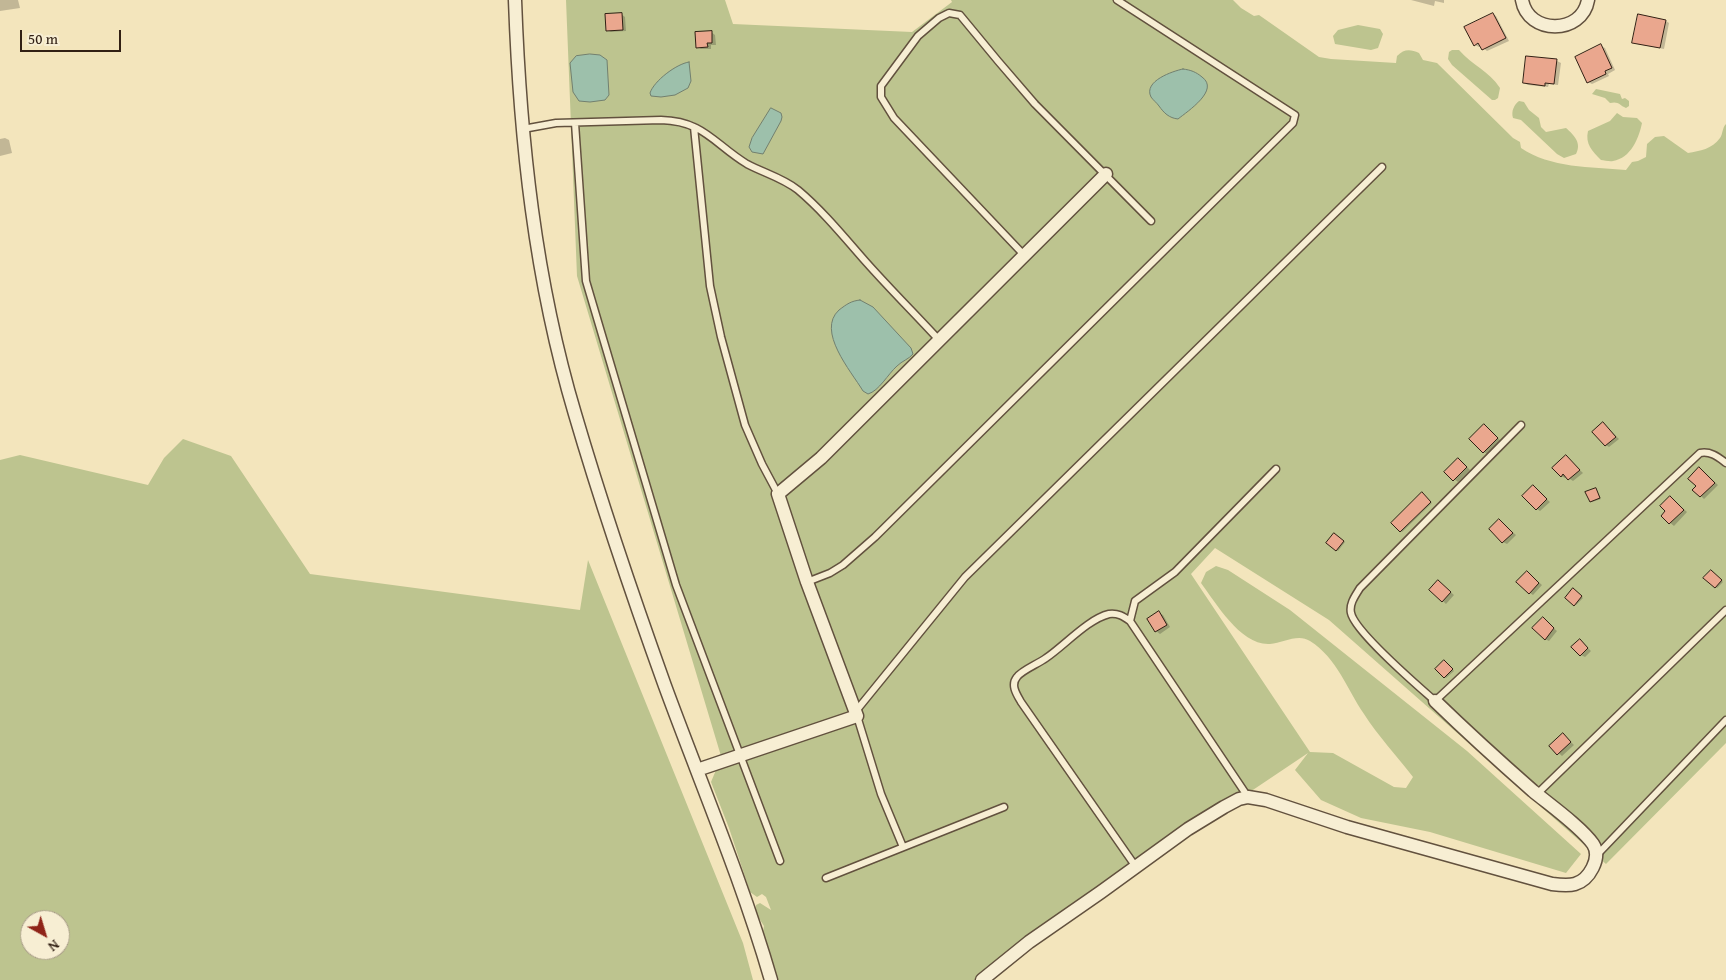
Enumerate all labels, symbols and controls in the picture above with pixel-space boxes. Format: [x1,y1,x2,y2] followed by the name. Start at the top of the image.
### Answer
[22,20,124,52] scale bar
[28,28,58,49] text: 50 m
[20,910,70,960] north arrow
[44,935,64,957] text: N

